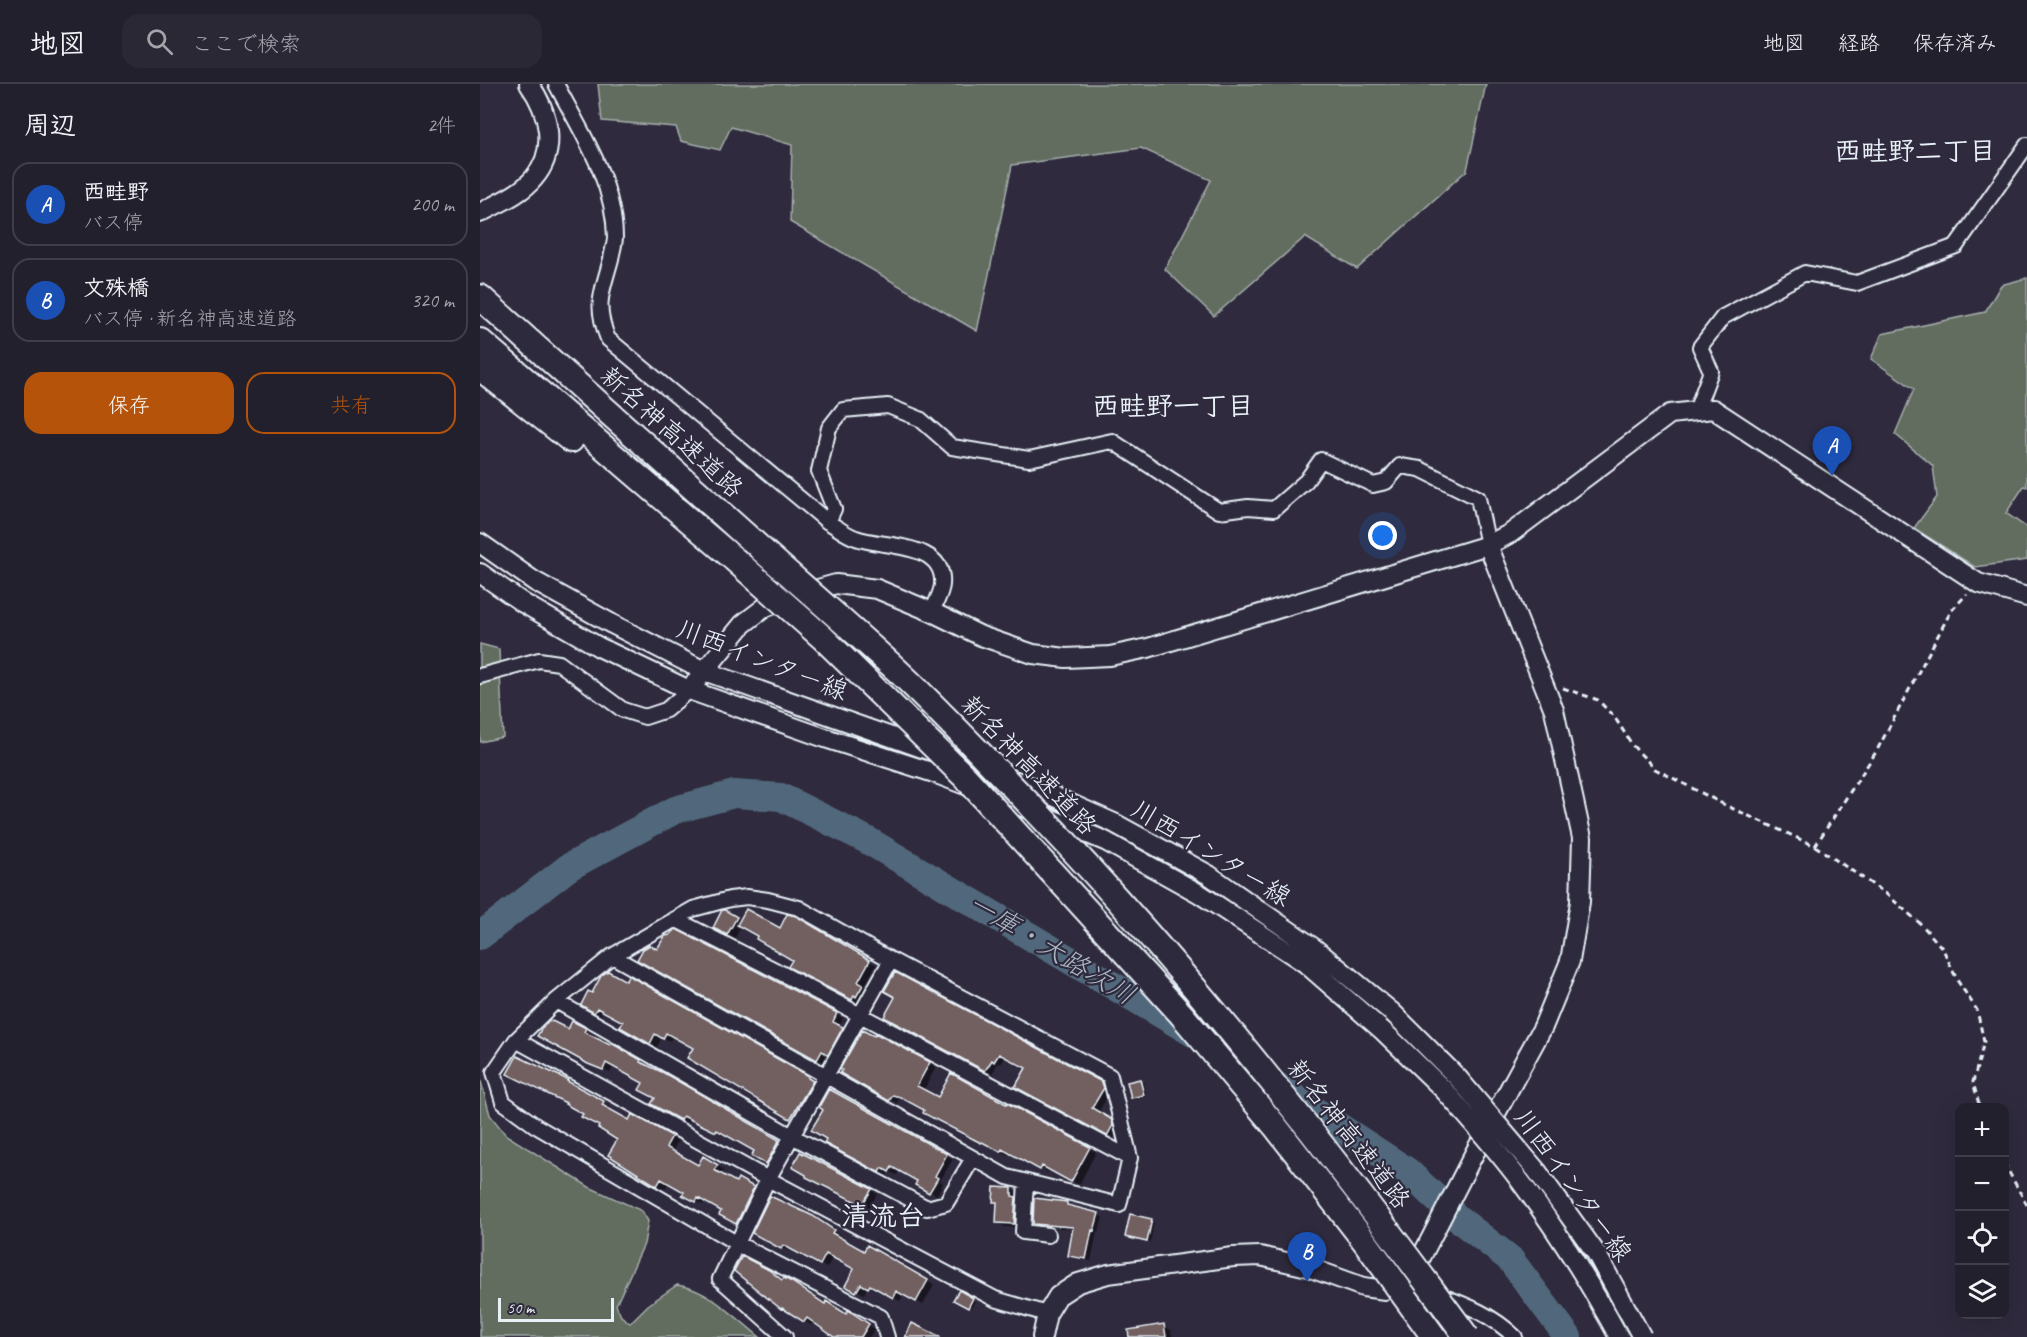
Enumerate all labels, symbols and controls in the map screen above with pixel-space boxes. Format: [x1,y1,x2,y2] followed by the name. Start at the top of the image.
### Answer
[122,14,542,68] search box
[143,25,176,58] icon: search
[30,26,86,61] text: 地図
[191,30,301,58] text: ここで検索
[1763,30,1805,56] text: 地図
[1838,30,1880,56] text: 経路
[1913,30,1997,56] text: 保存済み
[24,109,76,142] text: 周辺
[427,113,456,138] text: 2件
[1834,134,1996,168] district label: 西畦野二丁目
[83,178,149,206] text: 西畦野
[40,192,51,217] text: A
[411,192,454,217] text: 200 m
[83,210,143,235] text: バス停
[83,274,149,302] text: 文殊橋
[40,288,51,313] text: B
[411,288,454,313] text: 320 m
[83,306,296,331] text: バス停 · 新名神高速道路
[593,359,751,505] street label: 新名神高速道路
[24,372,234,434] button: 保存
[246,372,456,434] button: 共有
[1092,389,1254,423] district label: 西畦野一丁目
[1812,426,1852,476] pin: A
[1368,521,1397,550] your location
[672,612,852,708] street label: 川西インター線
[954,688,1104,842] street label: 新名神高速道路
[1125,792,1297,914] street label: 川西インター線
[962,886,1142,1012] water label: 一庫・大路次川
[1280,1052,1418,1216] street label: 新名神高速道路
[1506,1102,1640,1268] street label: 川西インター線
[1955,1103,2009,1319] map controls
[1955,1103,2009,1157] button: +
[1955,1157,2009,1211] button: −
[841,1198,925,1233] district label: 清流台
[1955,1211,2009,1265] button: locate
[1288,1232,1326,1282] pin: B
[1955,1265,2009,1319] button: layers
[498,1295,614,1322] scale bar
[507,1298,534,1318] text: 50 m

